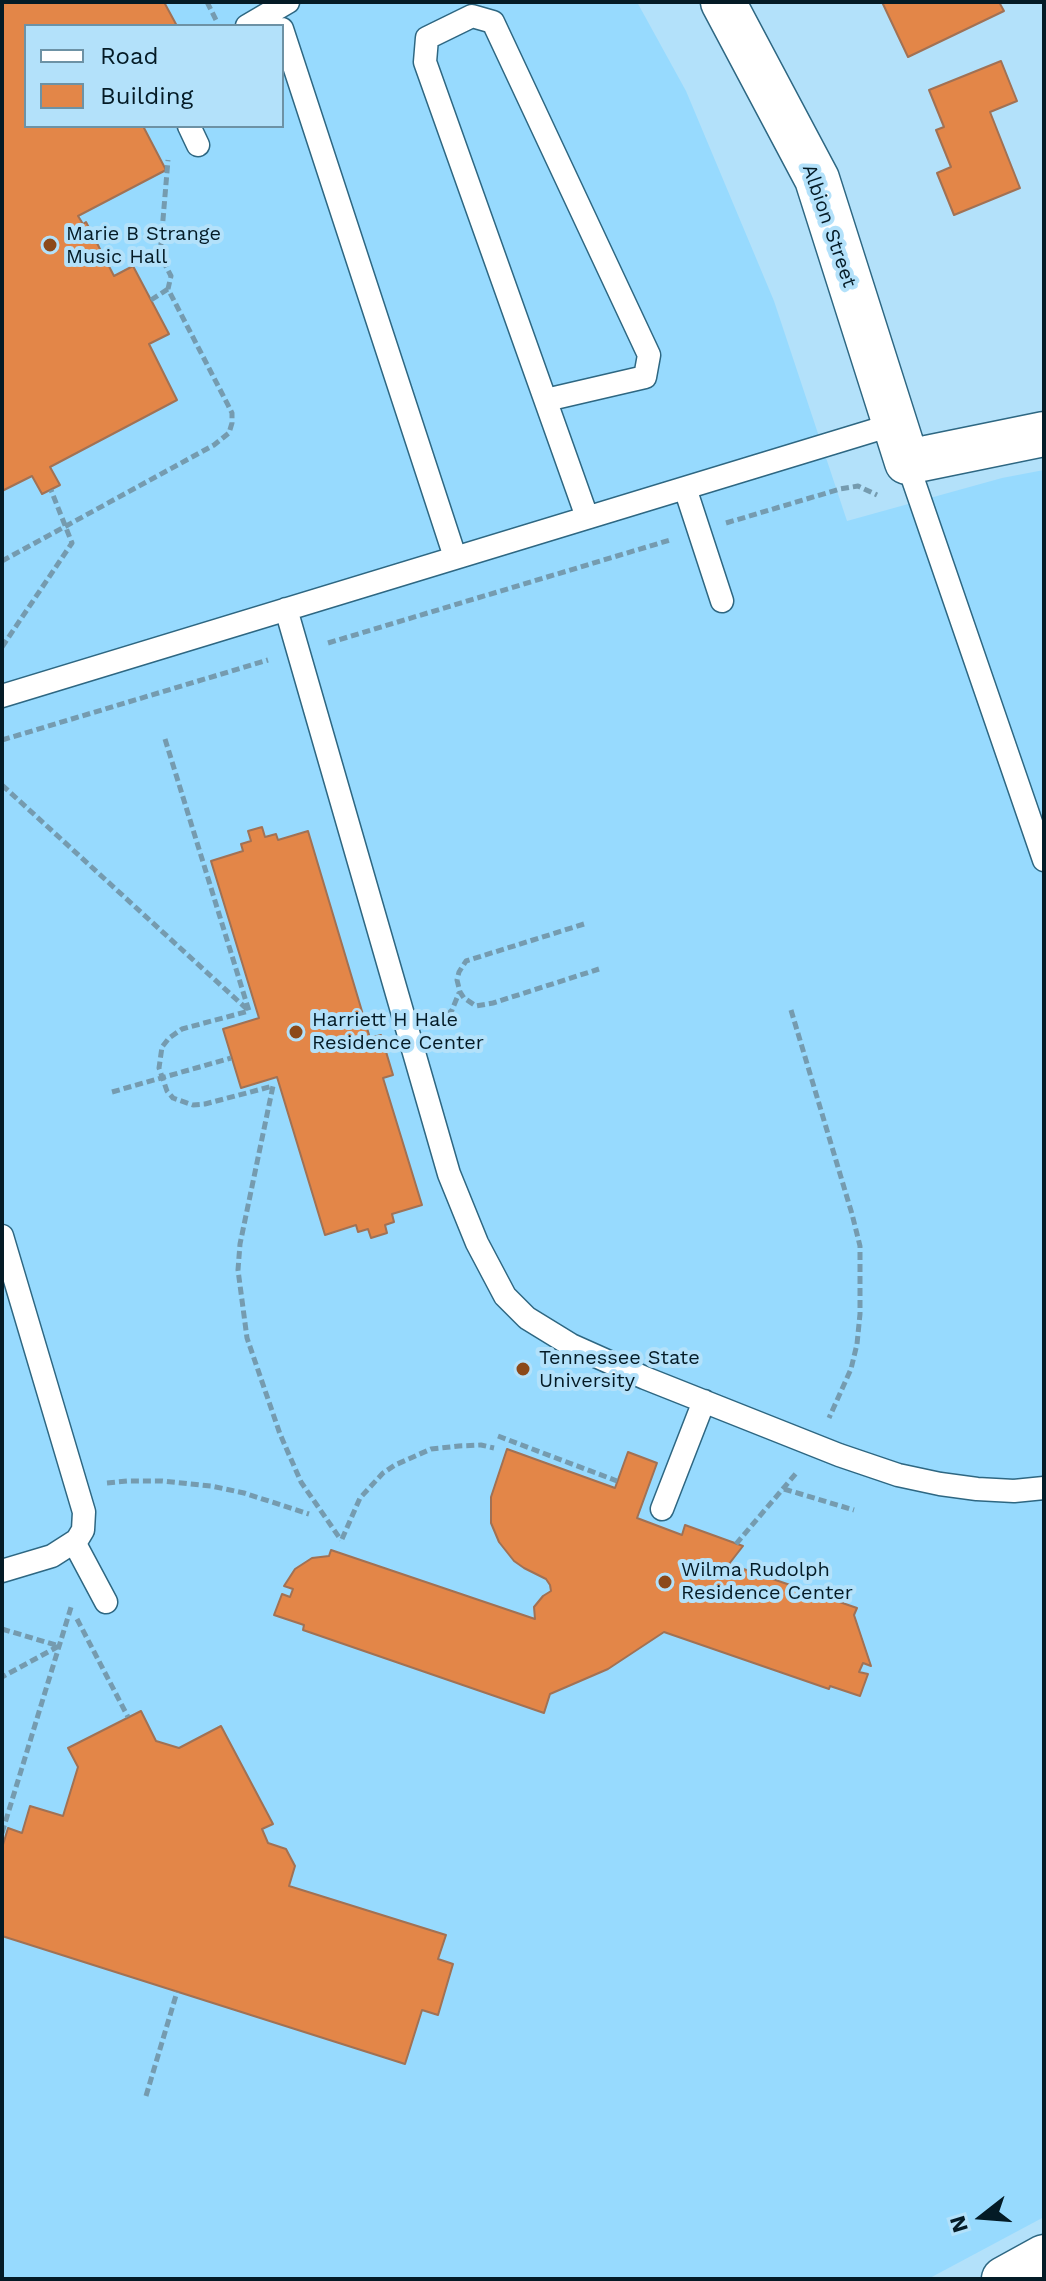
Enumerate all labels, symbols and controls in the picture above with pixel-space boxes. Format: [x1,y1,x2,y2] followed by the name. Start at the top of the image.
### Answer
[24,24,284,128] legend
[100,42,159,70] text: Road
[100,82,193,110] text: Building
[797,161,861,291] street label: Albion Street
[66,222,221,269] place label: Marie B Strange Music Hall
[41,236,59,254] marker: Marie B Strange Music Hall
[312,1008,484,1055] place label: Harriett H Hale Residence Center
[287,1023,305,1041] marker: Harriett H Hale Residence Center
[539,1346,700,1393] place label: Tennessee State University
[514,1360,532,1378] marker: Tennessee State University
[681,1558,853,1605] place label: Wilma Rudolph Residence Center
[656,1573,674,1591] marker: Wilma Rudolph Residence Center
[942,2177,1022,2257] north arrow
[944,2213,973,2236] text: N

